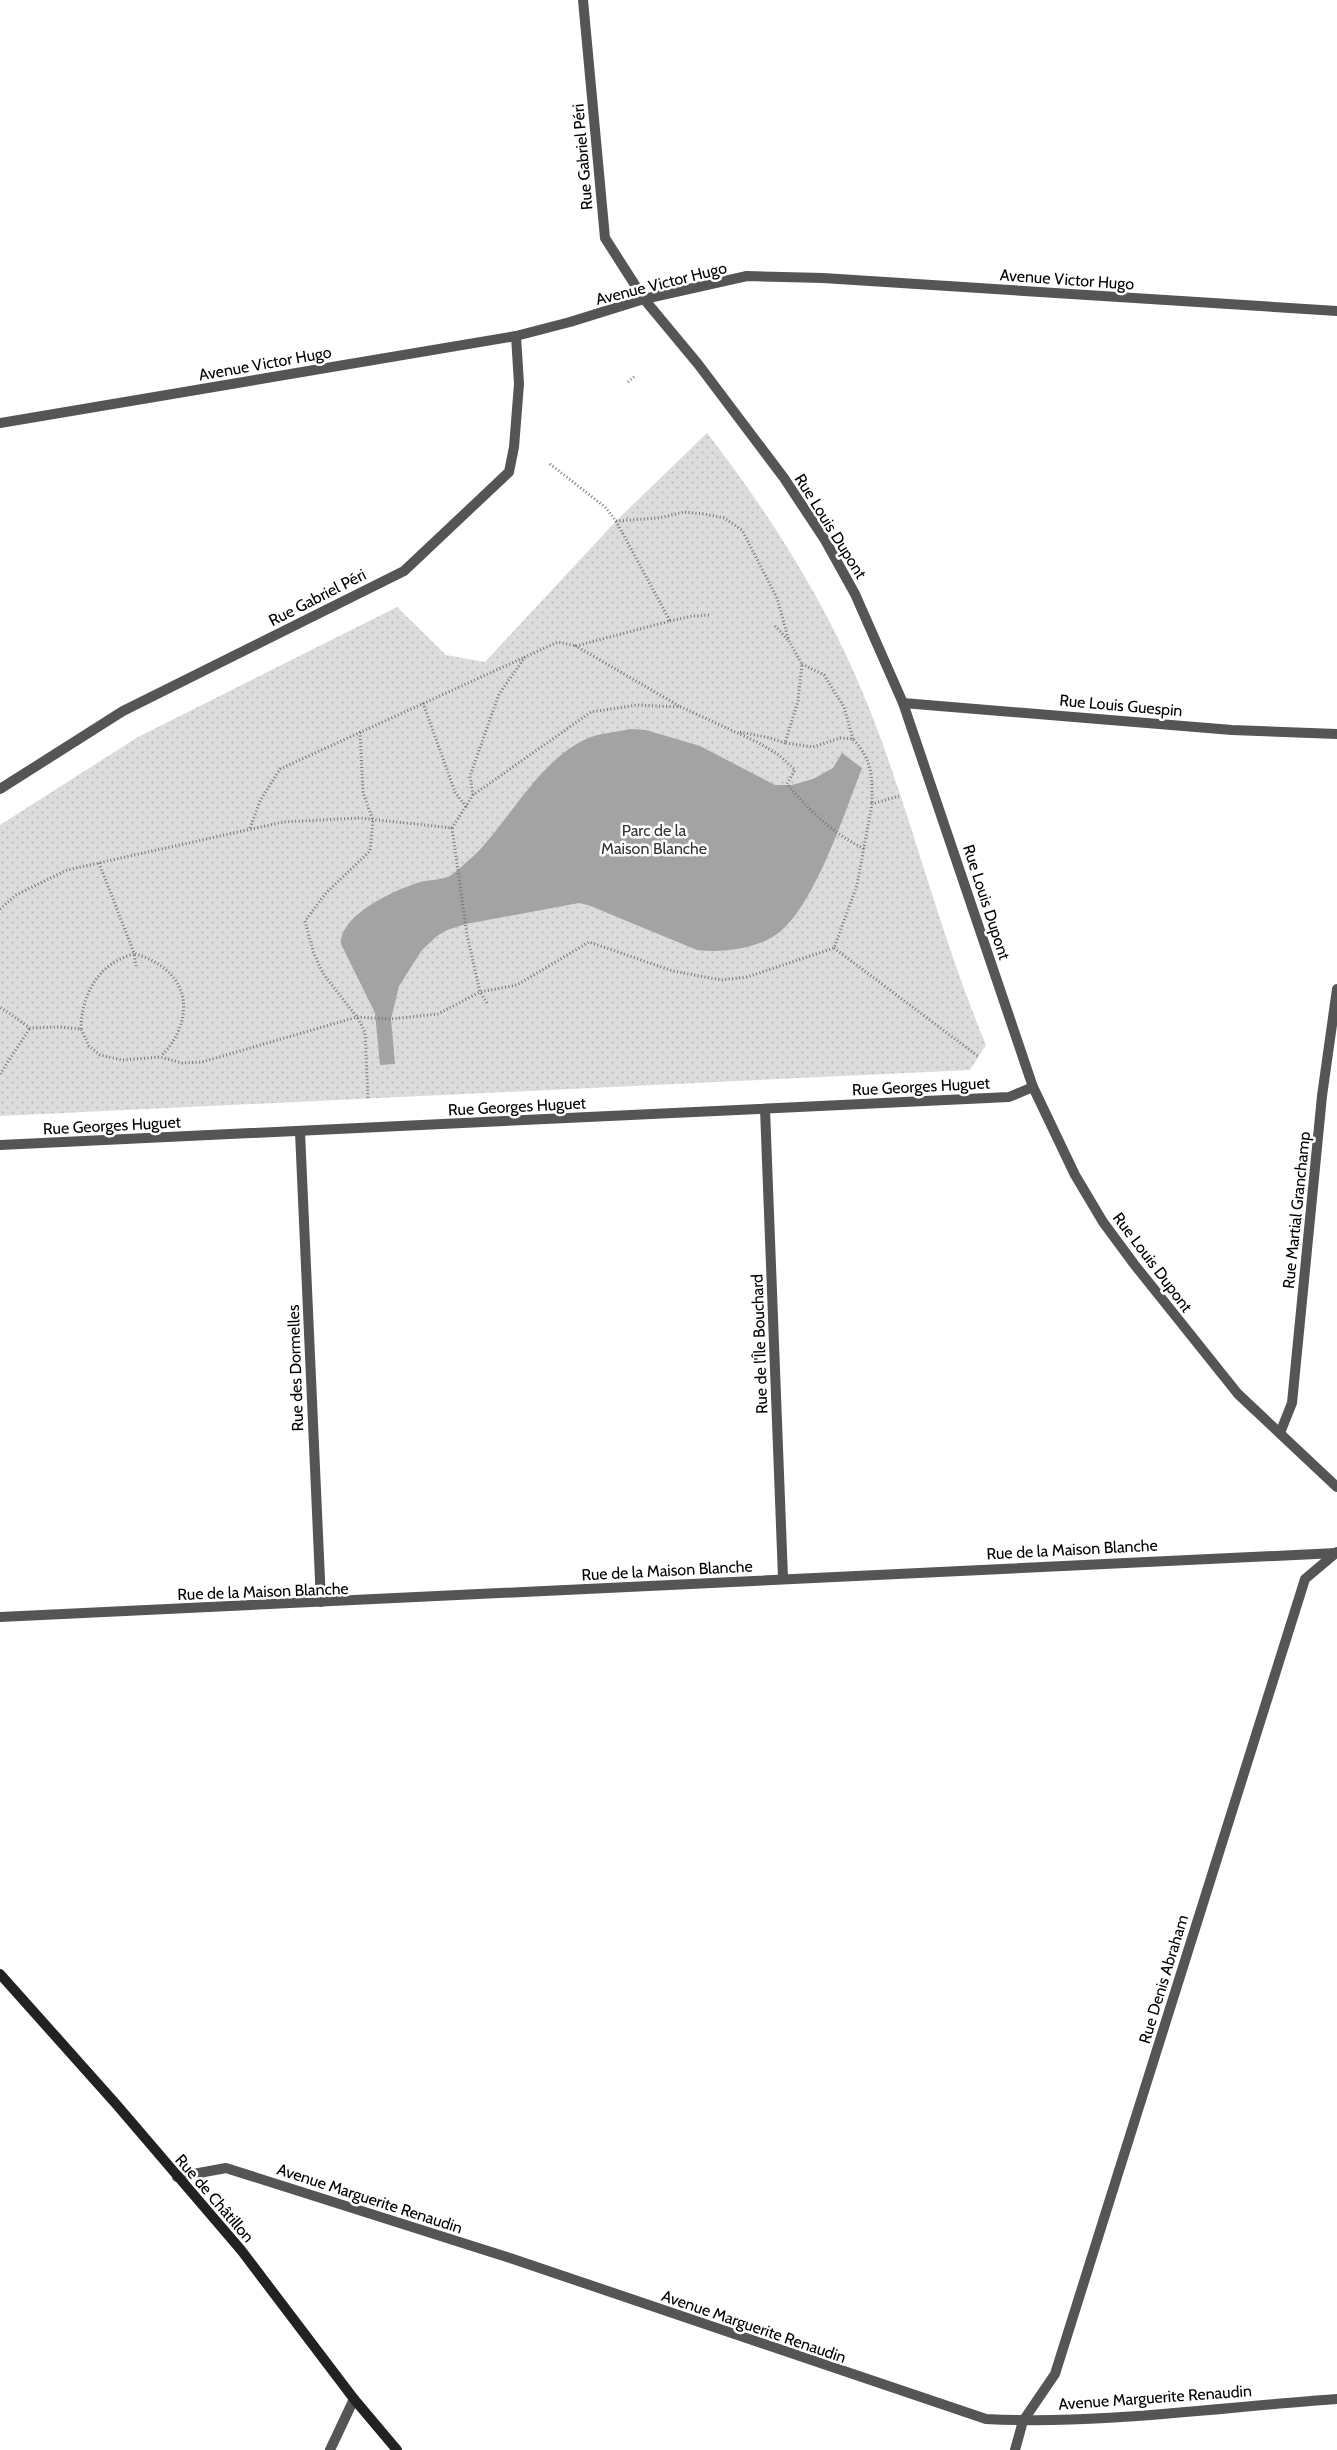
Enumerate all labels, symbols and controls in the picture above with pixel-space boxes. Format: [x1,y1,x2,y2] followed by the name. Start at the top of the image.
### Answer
[568,103,597,211] street label: Rue Gabriel Péri
[594,258,729,309] street label: Avenue Victor Hugo
[999,265,1135,294] street label: Avenue Victor Hugo
[197,342,333,385] street label: Avenue Victor Hugo
[791,470,871,583] street label: Rue Louis Dupont
[265,565,369,630] street label: Rue Gabriel Péri
[1059,691,1183,720] street label: Rue Louis Guespin
[601,821,707,858] park label: Parc de la Maison Blanche
[959,842,1014,963] street label: Rue Louis Dupont
[852,1073,991,1100] street label: Rue Georges Huguet
[448,1093,587,1120] street label: Rue Georges Huguet
[43,1112,182,1139] street label: Rue Georges Huguet
[1279,1130,1314,1290] street label: Rue Martial Granchamp
[1109,1209,1197,1316] street label: Rue Louis Dupont
[748,1274,771,1414] street label: Rue de l'Île Bouchard
[284,1304,307,1432] street label: Rue des Dormelles
[986,1536,1158,1563] street label: Rue de la Maison Blanche
[581,1557,753,1584] street label: Rue de la Maison Blanche
[177,1579,349,1604] street label: Rue de la Maison Blanche
[1135,1912,1192,2046] street label: Rue Denis Abraham
[171,2150,258,2246] street label: Rue de Châtillon
[275,2160,465,2237] street label: Avenue Marguerite Renaudin
[659,2286,849,2367] street label: Avenue Marguerite Renaudin
[1058,2381,1252,2414] street label: Avenue Marguerite Renaudin

